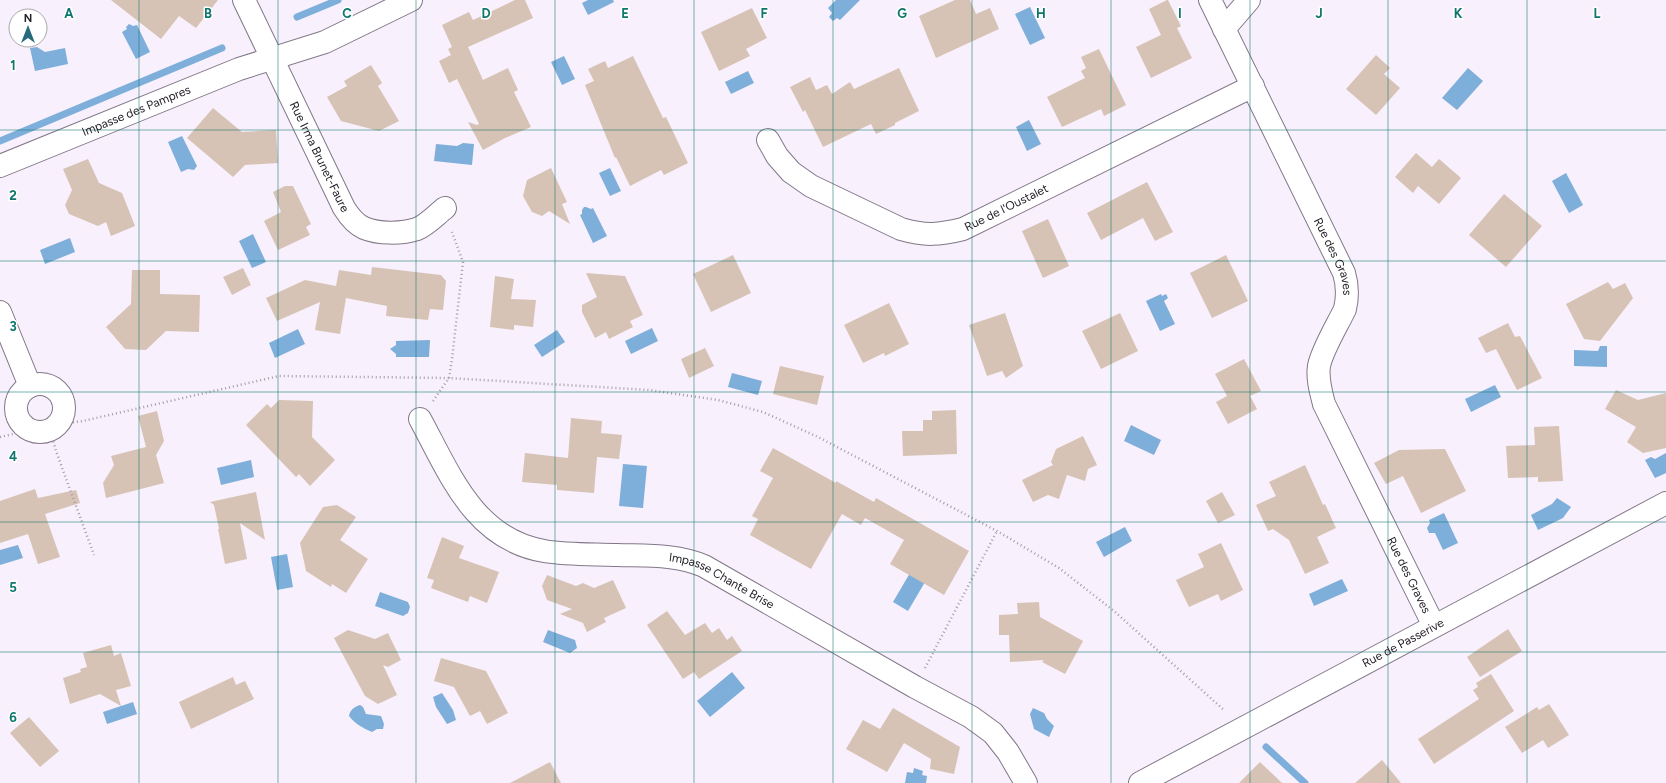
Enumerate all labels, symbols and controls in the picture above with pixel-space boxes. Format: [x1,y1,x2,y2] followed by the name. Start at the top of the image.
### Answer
[64,6,74,21] text: A
[204,6,212,21] text: B
[342,6,352,21] text: C
[481,6,491,21] text: D
[621,6,629,21] text: E
[760,6,768,21] text: F
[897,6,907,21] text: G
[1036,6,1046,21] text: H
[1178,6,1182,21] text: I
[1315,6,1323,21] text: J
[1454,6,1463,21] text: K
[1594,6,1601,21] text: L
[8,8,48,48] north arrow
[24,12,32,25] text: N
[10,58,16,73] text: 1
[80,82,193,139] street label: Impasse des Pampres
[287,99,352,215] street label: Rue Irma Brunet-Faure
[962,181,1051,234] street label: Rue de l'Oustalet
[9,188,17,203] text: 2
[1311,215,1354,296] street label: Rue des Graves
[9,319,17,334] text: 3
[9,449,17,464] text: 4
[1384,535,1434,616] street label: Rue des Graves
[668,550,777,612] street label: Impasse Chante Brise
[9,580,17,595] text: 5
[1360,615,1447,670] street label: Rue de Passerive
[9,710,17,725] text: 6

